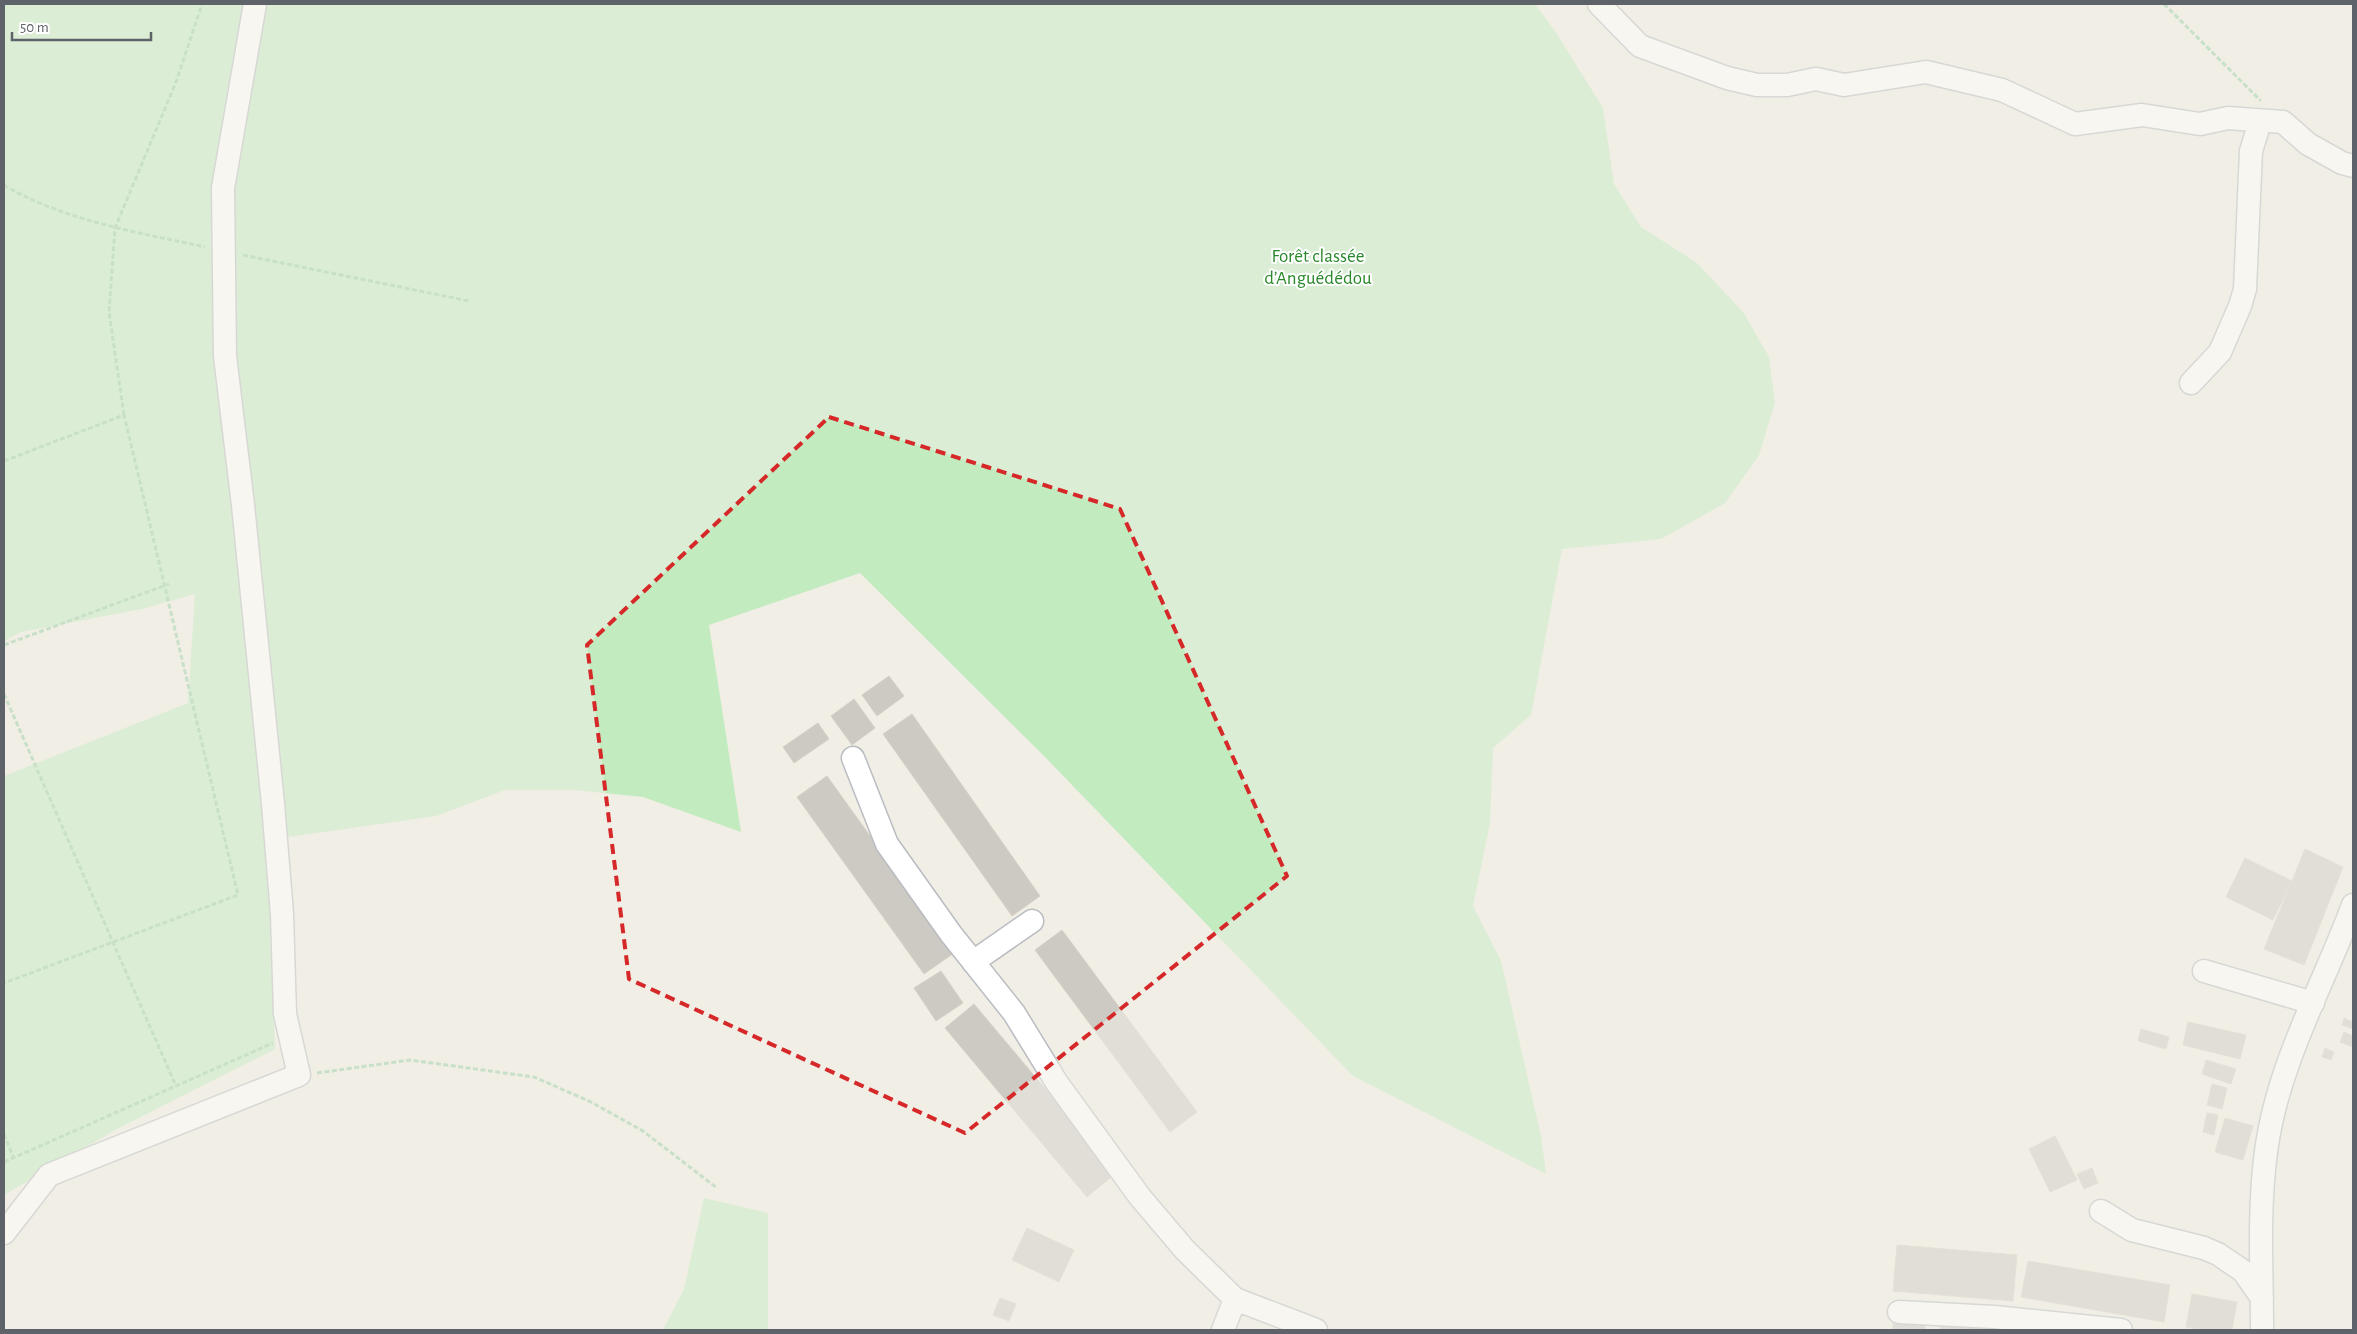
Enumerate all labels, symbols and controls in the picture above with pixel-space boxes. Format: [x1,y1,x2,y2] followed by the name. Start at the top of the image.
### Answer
[12,10,151,42] scale bar
[20,20,49,35] text: 50 m
[1264,247,1372,288] park label: Forêt classée d’Anguédédou

